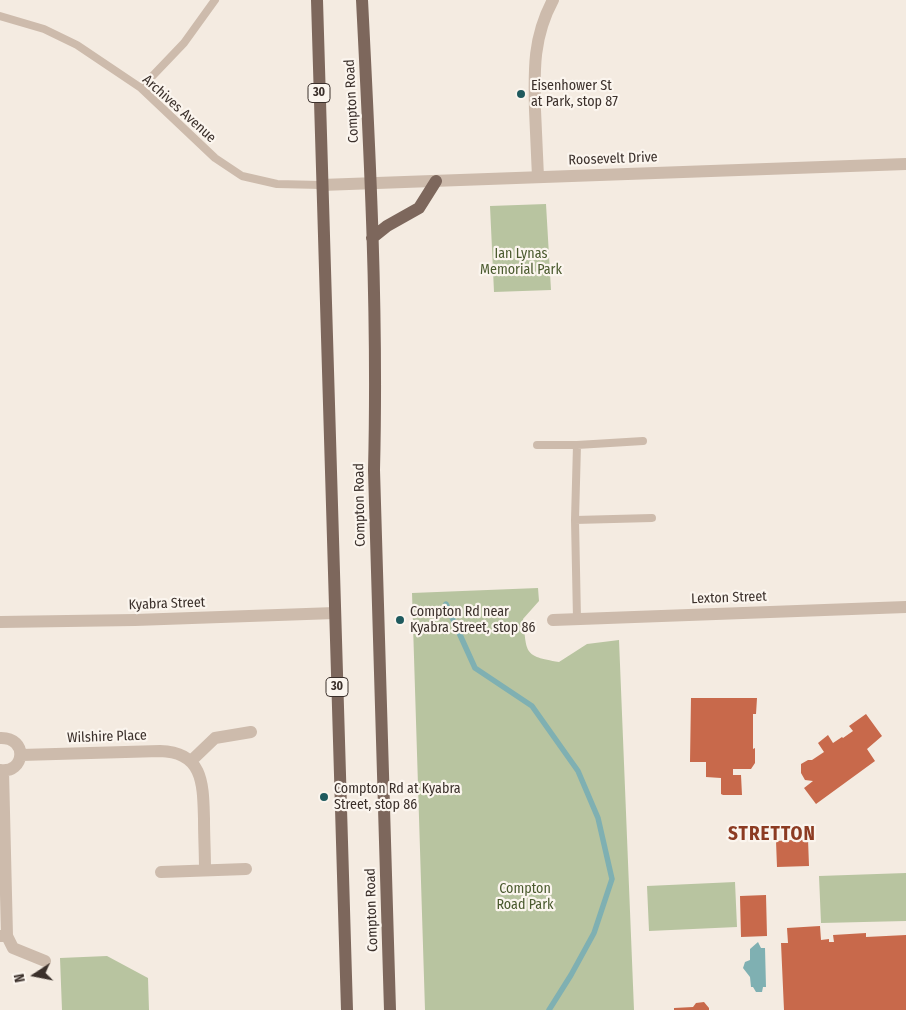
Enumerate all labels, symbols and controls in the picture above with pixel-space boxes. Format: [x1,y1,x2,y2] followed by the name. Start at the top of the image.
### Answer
[341,59,363,143] street label: Compton Road
[139,72,219,146] street label: Archives Avenue
[531,78,618,110] place label: Eisenhower St at Park, stop 87
[308,84,330,102] road number: 30
[515,88,527,100] marker: Eisenhower St at Park, stop 87
[568,149,658,169] street label: Roosevelt Drive
[480,246,562,278] park label: Ian Lynas Memorial Park
[351,463,369,547] street label: Compton Road
[691,588,767,608] street label: Lexton Street
[128,594,206,614] street label: Kyabra Street
[410,604,535,636] place label: Compton Rd near Kyabra Street, stop 86
[394,614,406,626] marker: Compton Rd near Kyabra Street, stop 86
[326,678,348,696] road number: 30
[67,727,147,747] street label: Wilshire Place
[334,781,461,814] place label: Compton Rd at Kyabra Street, stop 86
[318,791,330,803] marker: Compton Rd at Kyabra Street, stop 86
[727,824,817,846] district label: STRETTON
[362,868,382,952] street label: Compton Road
[496,881,554,914] park label: Compton Road Park
[10,950,60,1000] north arrow
[11,972,29,984] text: N

